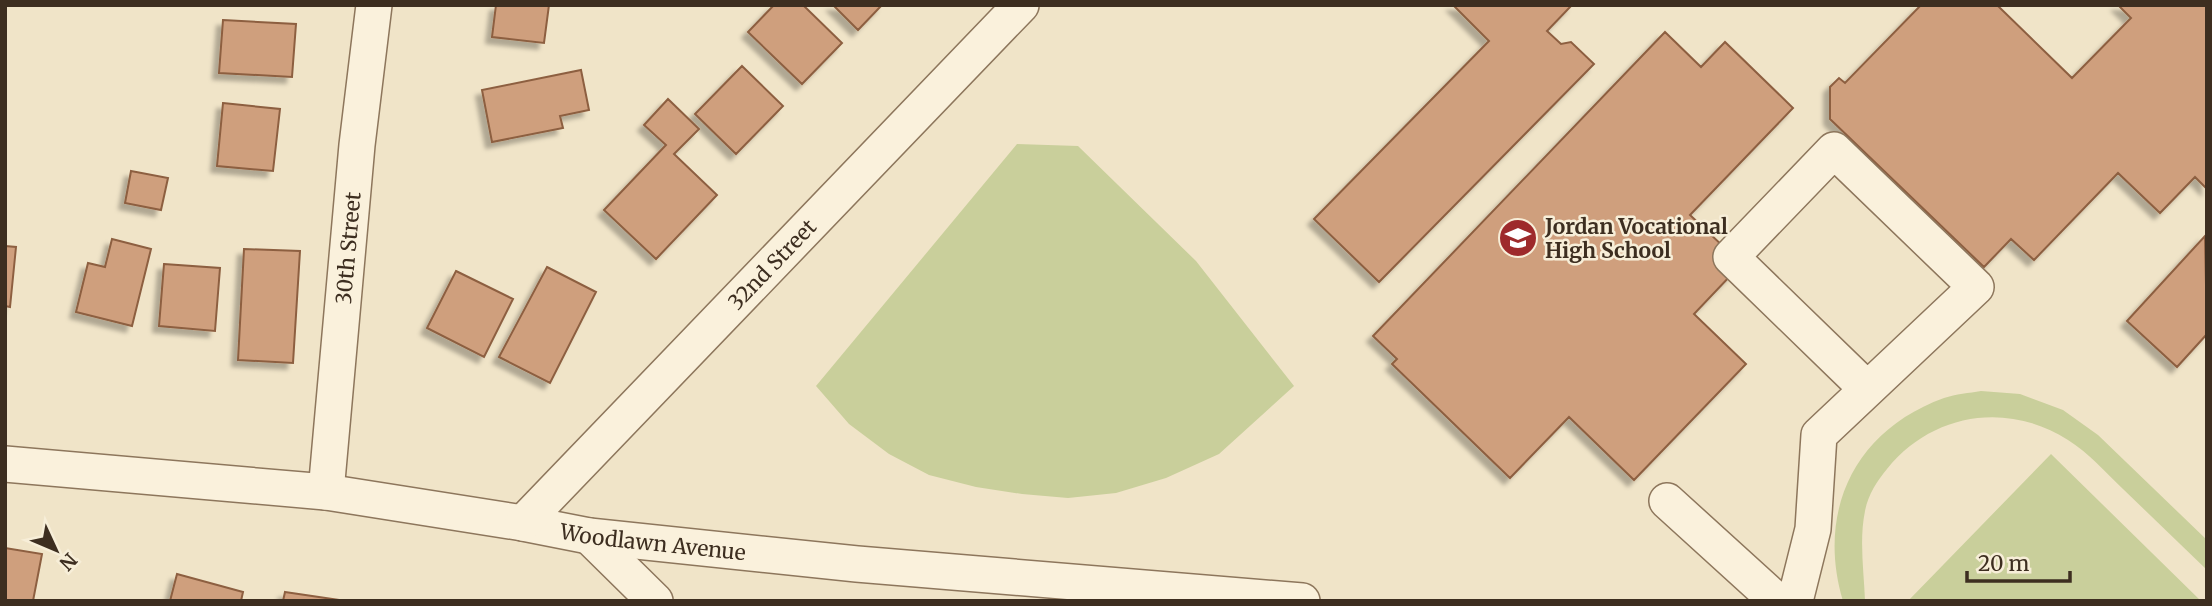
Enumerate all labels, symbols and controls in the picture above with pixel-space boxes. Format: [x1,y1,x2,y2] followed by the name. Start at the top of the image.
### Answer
[329,191,366,305] street label: 30th Street
[722,213,822,315] street label: 32nd Street
[1544,213,1728,264] place label: Jordan Vocational High School
[1497,217,1539,259] school or university icon: Jordan Vocational High School
[21,515,91,585] north arrow
[557,517,747,566] street label: Woodlawn Avenue
[1967,540,2070,584] scale bar
[54,548,82,576] text: N
[1978,550,2030,577] text: 20 m

